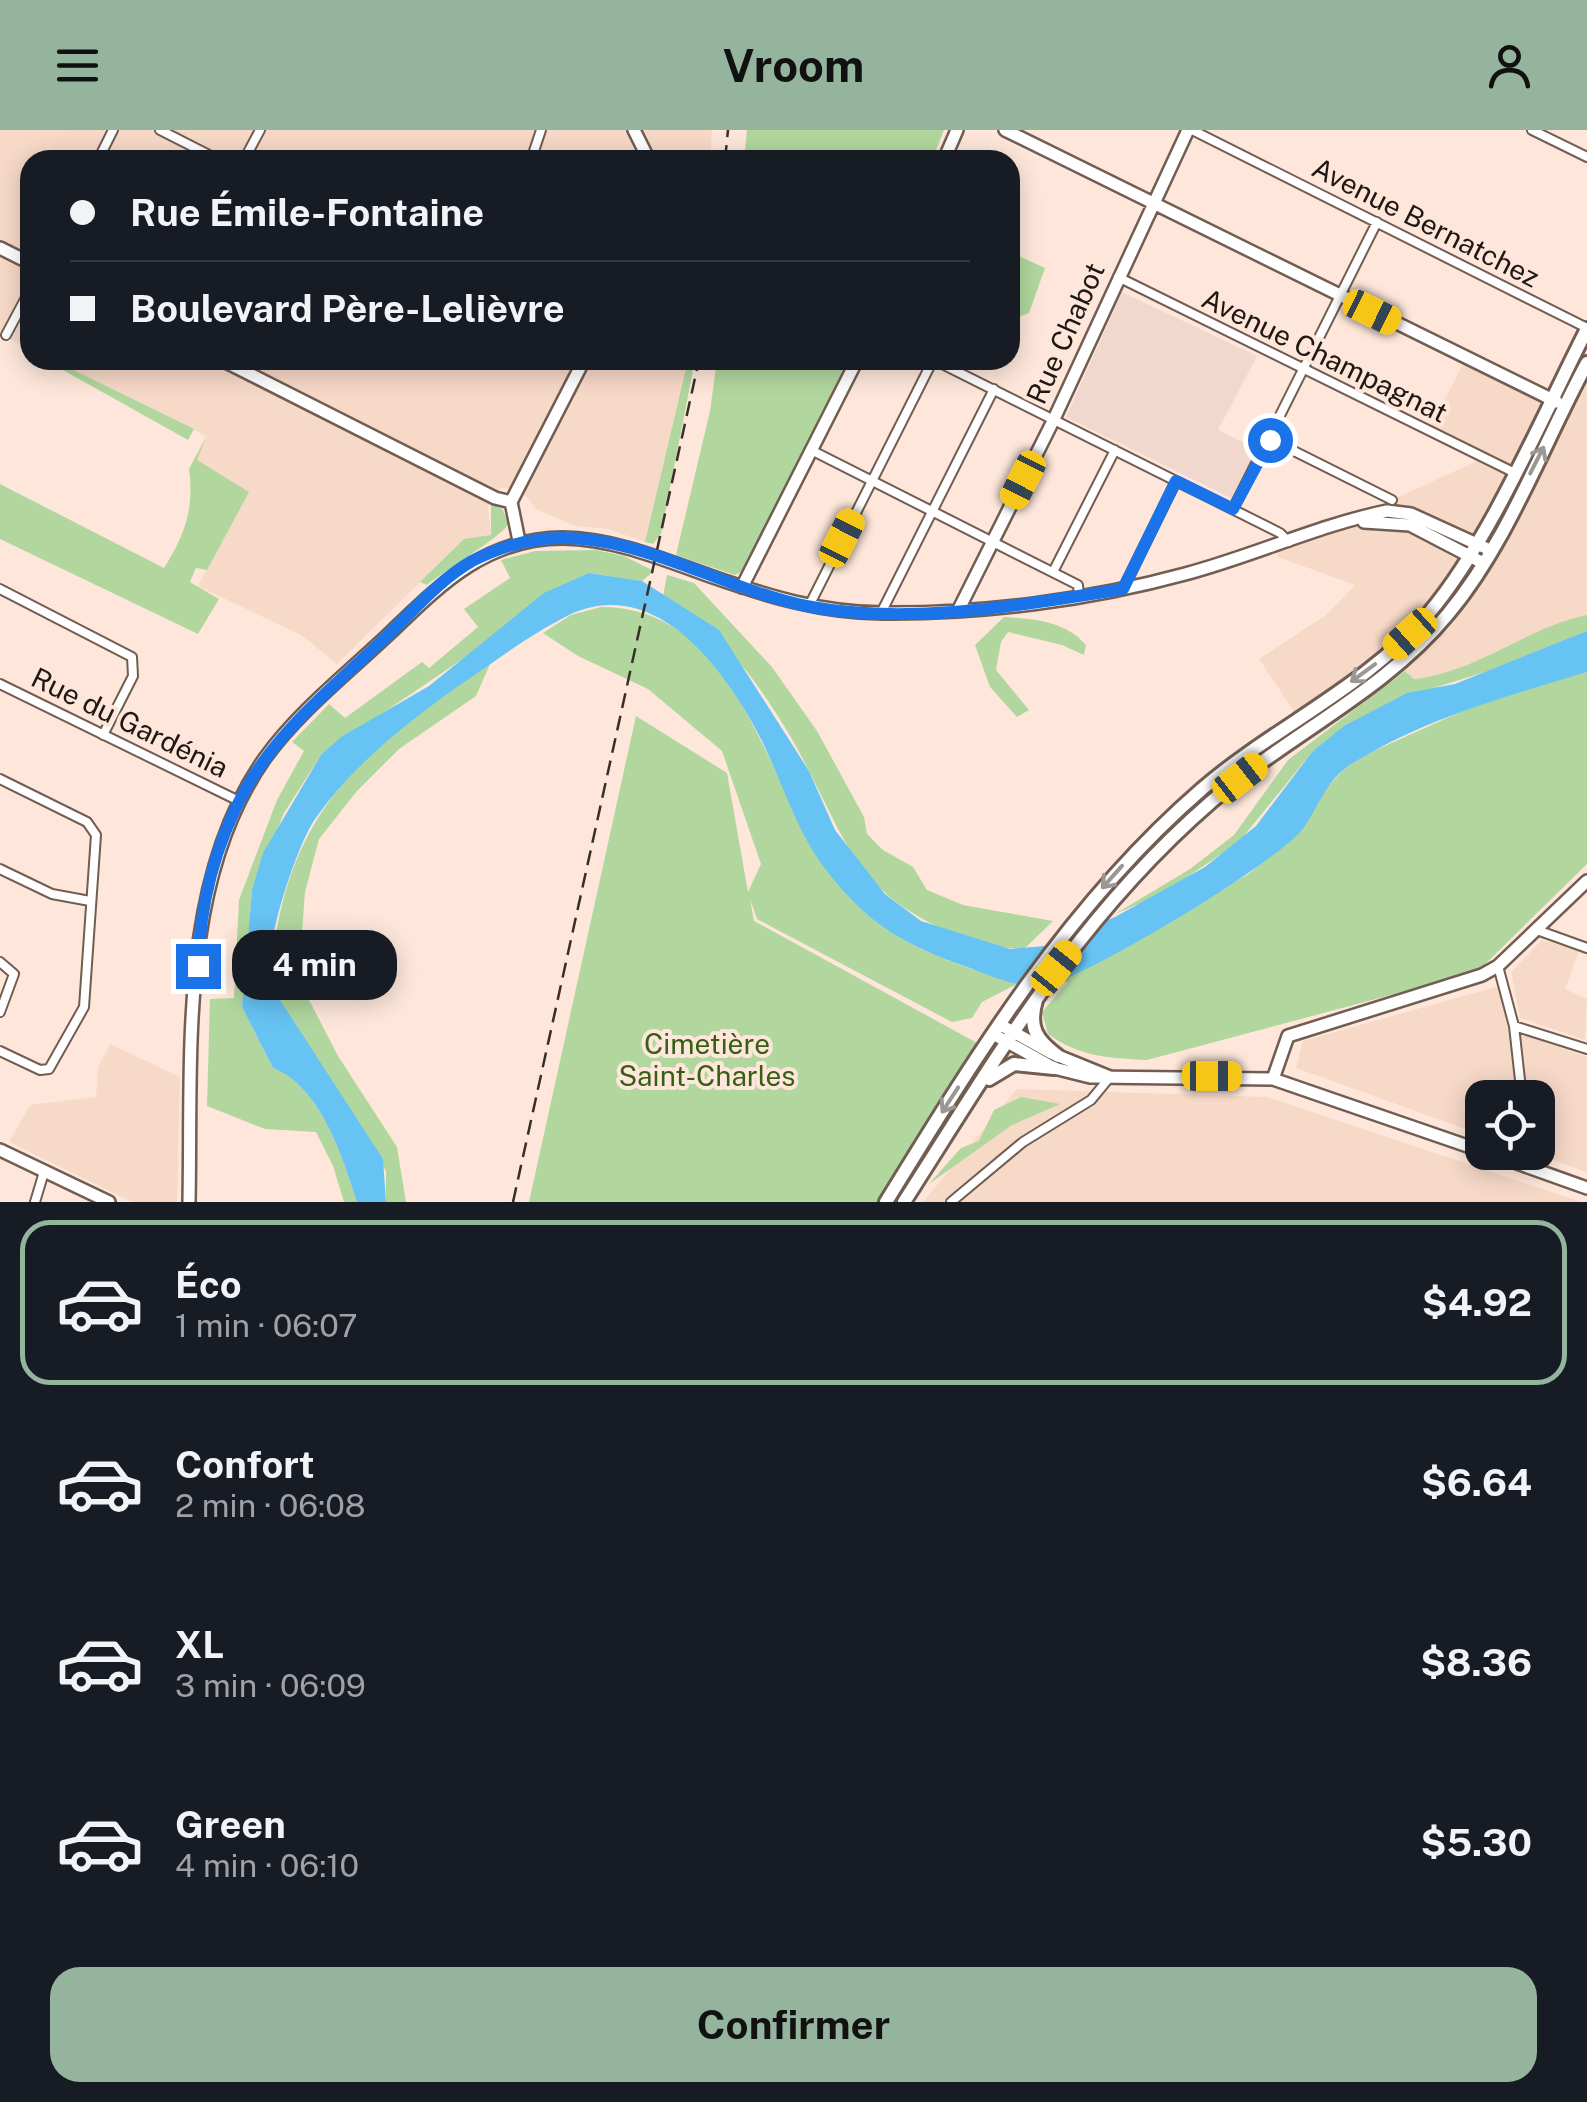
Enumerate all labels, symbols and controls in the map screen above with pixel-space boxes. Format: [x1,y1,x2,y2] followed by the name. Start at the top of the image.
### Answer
[50,38,105,93] icon: menu
[1482,38,1537,93] icon: person
[723,39,864,92] text: Vroom
[1307,151,1545,293] street label: Avenue Bernatchez
[130,190,484,235] text: Rue Émile-Fontaine
[1019,257,1111,409] street label: Rue Chabot
[1197,281,1453,429] street label: Avenue Champagnat
[1338,285,1406,339] car
[130,286,565,331] text: Boulevard Père-Lelièvre
[1248,418,1293,463] route start
[996,446,1050,514] car
[1528,446,1547,476] one-way arrow
[815,504,869,572] car
[1378,603,1442,665] car
[26,660,234,784] street label: Rue du Gardénia
[1350,662,1377,683] one-way arrow
[1207,748,1273,808] car
[1100,864,1123,889] one-way arrow
[233,931,398,1001] callout: 4 min
[1025,935,1087,1001] car
[176,944,221,989] route end
[272,946,357,983] text: 4 min
[618,1027,796,1092] park label: Cimetière Saint-Charles
[1182,1061,1242,1091] car
[1465,1080,1555,1170] map controls
[1465,1080,1555,1170] button: locate
[940,1086,960,1113] one-way arrow
[55,1258,145,1348] icon: car
[175,1262,242,1307] text: Éco
[1422,1280,1532,1325] text: $4.92
[175,1307,358,1344] text: 1 min · 06:07
[55,1438,145,1528] icon: car
[175,1442,315,1487] text: Confort
[1421,1460,1532,1505] text: $6.64
[175,1487,365,1524] text: 2 min · 06:08
[55,1618,145,1708] icon: car
[175,1622,224,1667] text: XL
[1420,1640,1532,1685] text: $8.36
[175,1667,366,1704] text: 3 min · 06:09
[55,1798,145,1888] icon: car
[175,1802,286,1847] text: Green
[1421,1820,1532,1865] text: $5.30
[175,1847,359,1884] text: 4 min · 06:10
[50,1967,1537,2082] button: Confirmer

